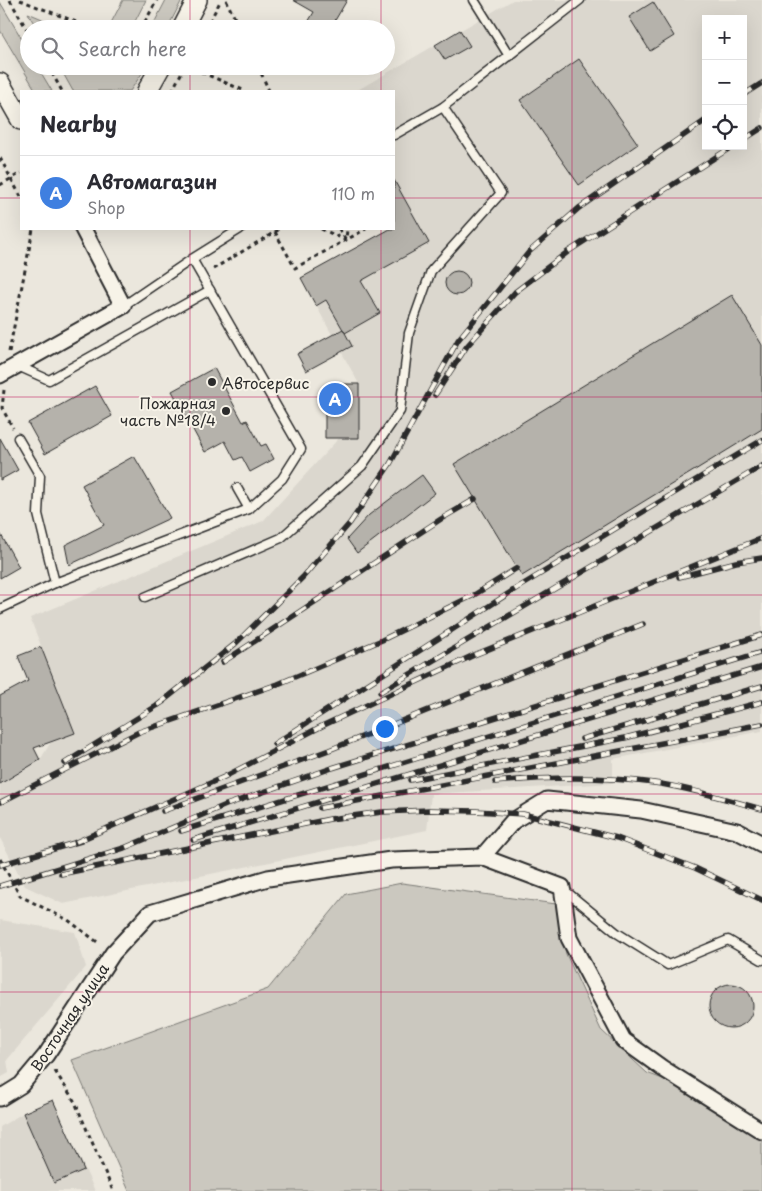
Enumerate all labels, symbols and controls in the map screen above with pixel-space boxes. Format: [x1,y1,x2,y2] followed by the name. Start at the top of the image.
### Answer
[702,15,747,150] map controls
[702,15,747,60] button: +
[20,20,395,75] search box
[38,34,66,62] icon: search
[78,34,187,62] text: Search here
[702,60,747,105] button: −
[702,105,747,150] button: locate
[40,107,117,139] text: Nearby
[87,167,217,195] text: Автомагазин
[50,181,62,205] text: A
[332,181,375,205] text: 110 m
[87,195,125,219] text: Shop
[222,371,309,394] place label: Автосервис
[206,376,218,388] marker: Автосервис
[319,380,351,418] pin: A
[120,391,216,431] place label: Пожарная часть №18/4
[220,405,232,417] marker: Пожарная часть №18/4
[372,716,398,742] your location
[24,958,114,1076] street label: Восточная улица

